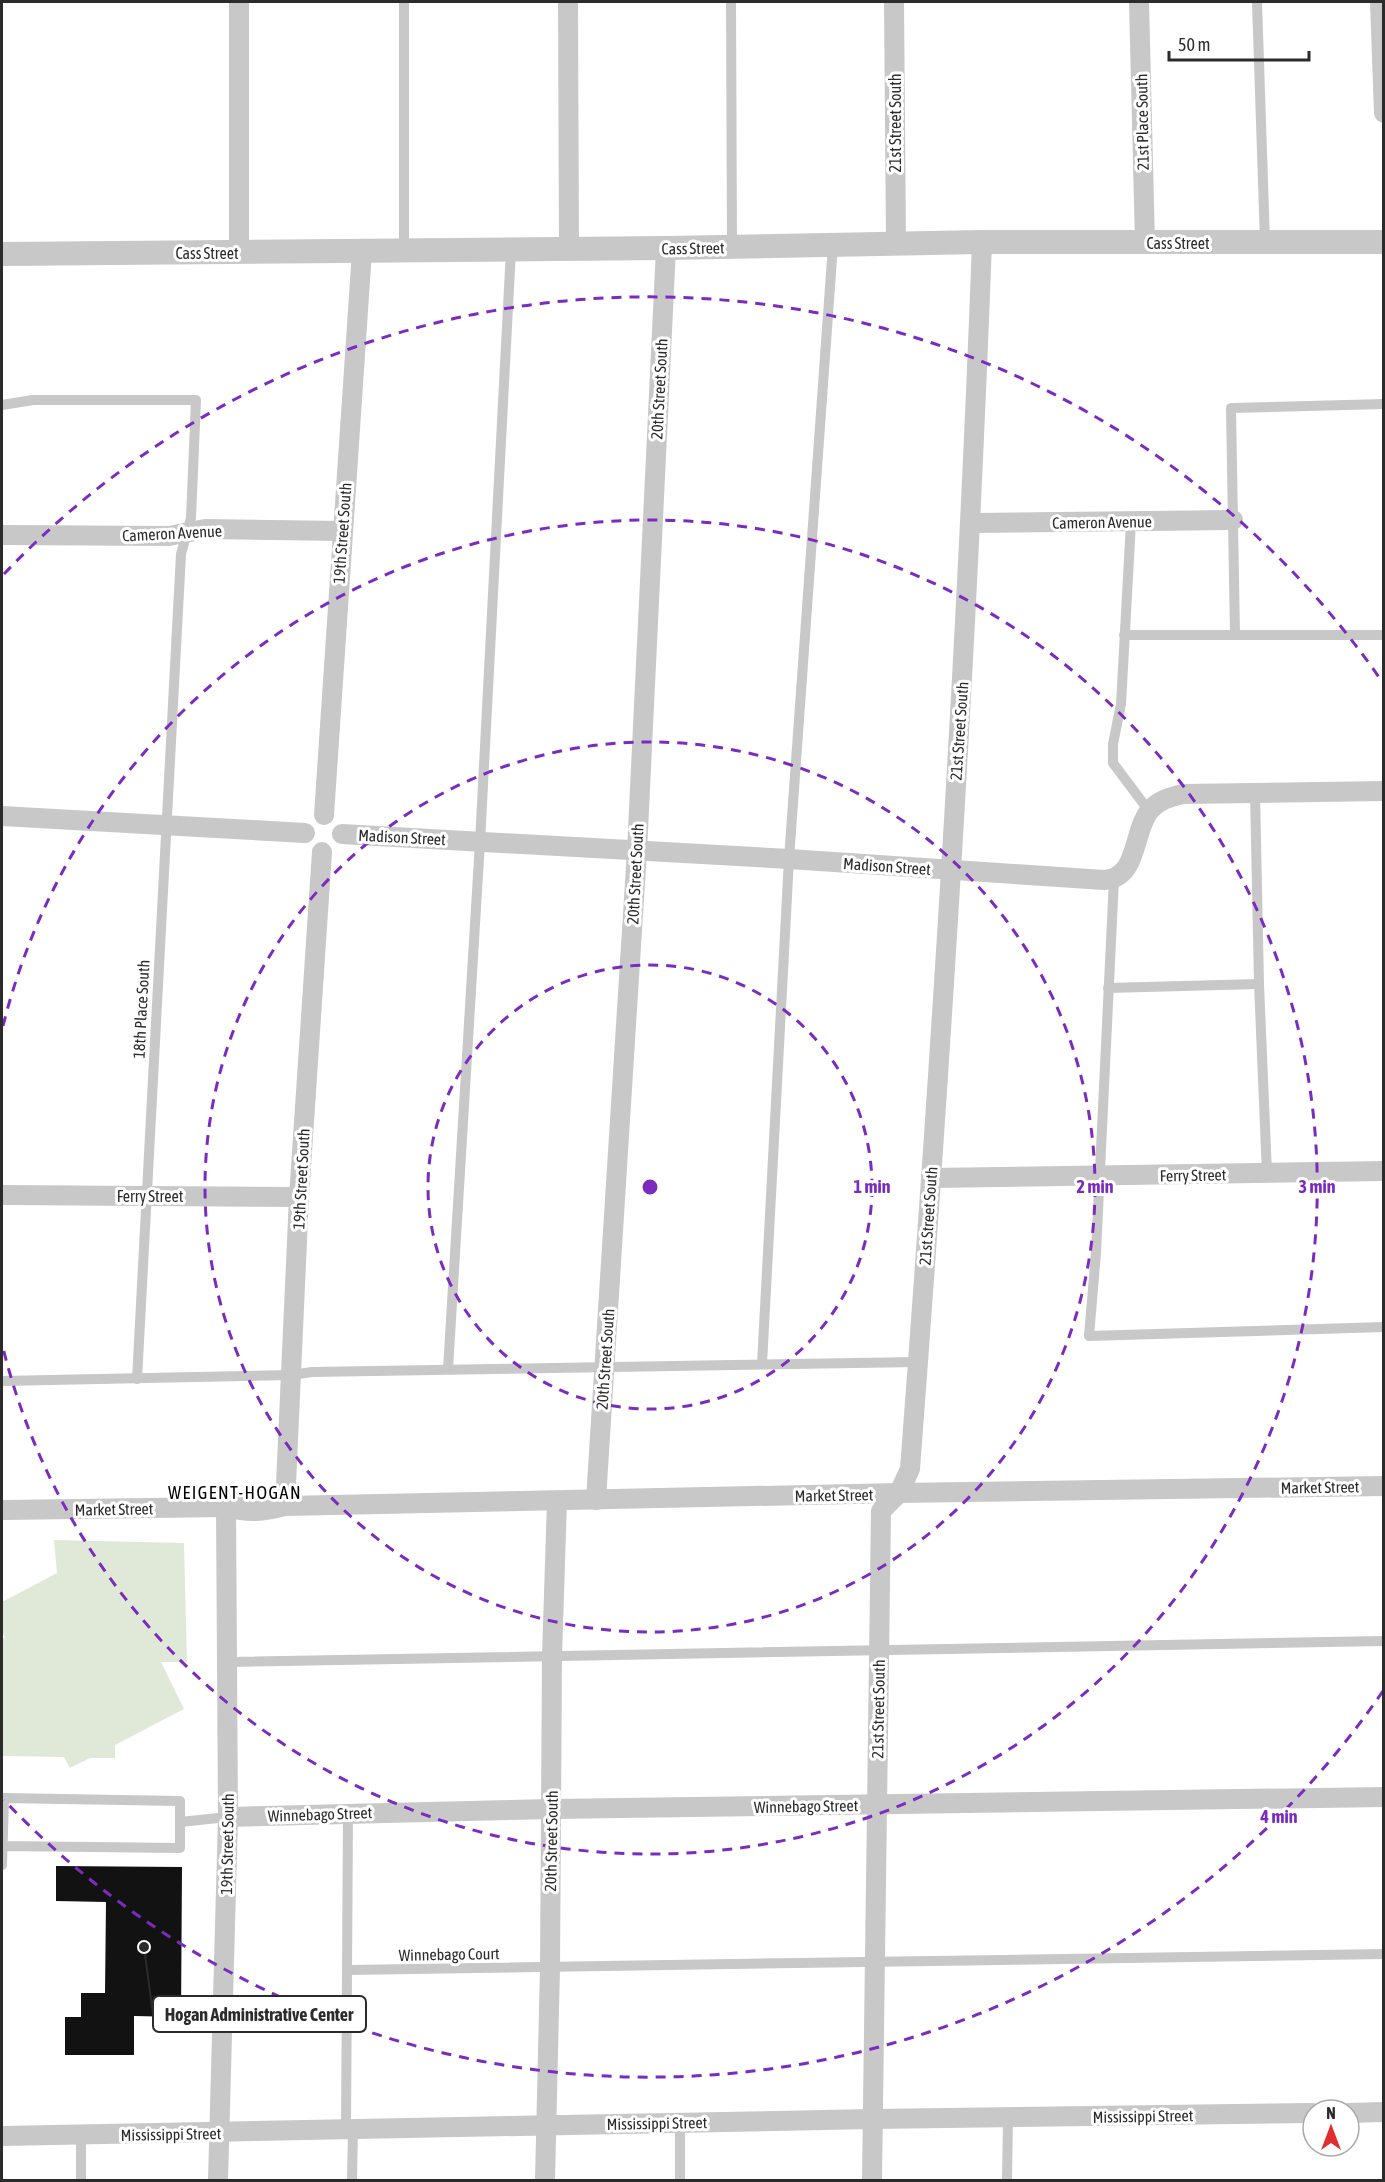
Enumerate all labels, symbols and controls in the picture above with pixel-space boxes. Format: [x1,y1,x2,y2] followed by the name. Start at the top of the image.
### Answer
[1169,24,1308,62] scale bar
[1178,34,1210,55] text: 50 m
[886,73,904,173] street label: 21st Street South
[1132,73,1152,171] street label: 21st Place South
[1146,234,1210,252] street label: Cass Street
[661,238,725,258] street label: Cass Street
[175,244,239,262] street label: Cass Street
[647,338,671,440] street label: 20th Street South
[329,482,355,584] street label: 19th Street South
[1052,512,1152,532] street label: Cameron Avenue
[122,521,222,545] street label: Cameron Avenue
[947,681,971,781] street label: 21st Street South
[623,823,647,925] street label: 20th Street South
[358,826,447,848] street label: Madison Street
[843,854,932,878] street label: Madison Street
[129,959,153,1059] street label: 18th Place South
[289,1128,313,1230] street label: 19th Street South
[1159,1165,1227,1186] street label: Ferry Street
[916,1166,940,1266] street label: 21st Street South
[854,1176,891,1197] text: 1 min
[1077,1176,1114,1197] text: 2 min
[1299,1176,1336,1197] text: 3 min
[640,1177,660,1197] centre of rings
[117,1187,184,1206] street label: Ferry Street
[592,1308,618,1410] street label: 20th Street South
[1280,1477,1360,1497] street label: Market Street
[168,1482,302,1503] district label: WEIGENT-HOGAN
[794,1485,874,1505] street label: Market Street
[74,1499,154,1519] street label: Market Street
[868,1659,888,1759] street label: 21st Street South
[541,1790,561,1892] street label: 20th Street South
[217,1793,237,1895] street label: 19th Street South
[754,1796,859,1817] street label: Winnebago Street
[267,1803,373,1826] street label: Winnebago Street
[1260,1806,1298,1827] text: 4 min
[398,1944,500,1965] street label: Winnebago Court
[153,1996,366,2032] callout: Hogan Administrative Center
[165,2004,354,2025] text: Hogan Administrative Center
[1301,2098,1361,2158] north arrow
[1326,2104,1336,2122] text: N
[1093,2106,1194,2127] street label: Mississippi Street
[607,2113,708,2134] street label: Mississippi Street
[121,2124,222,2145] street label: Mississippi Street

